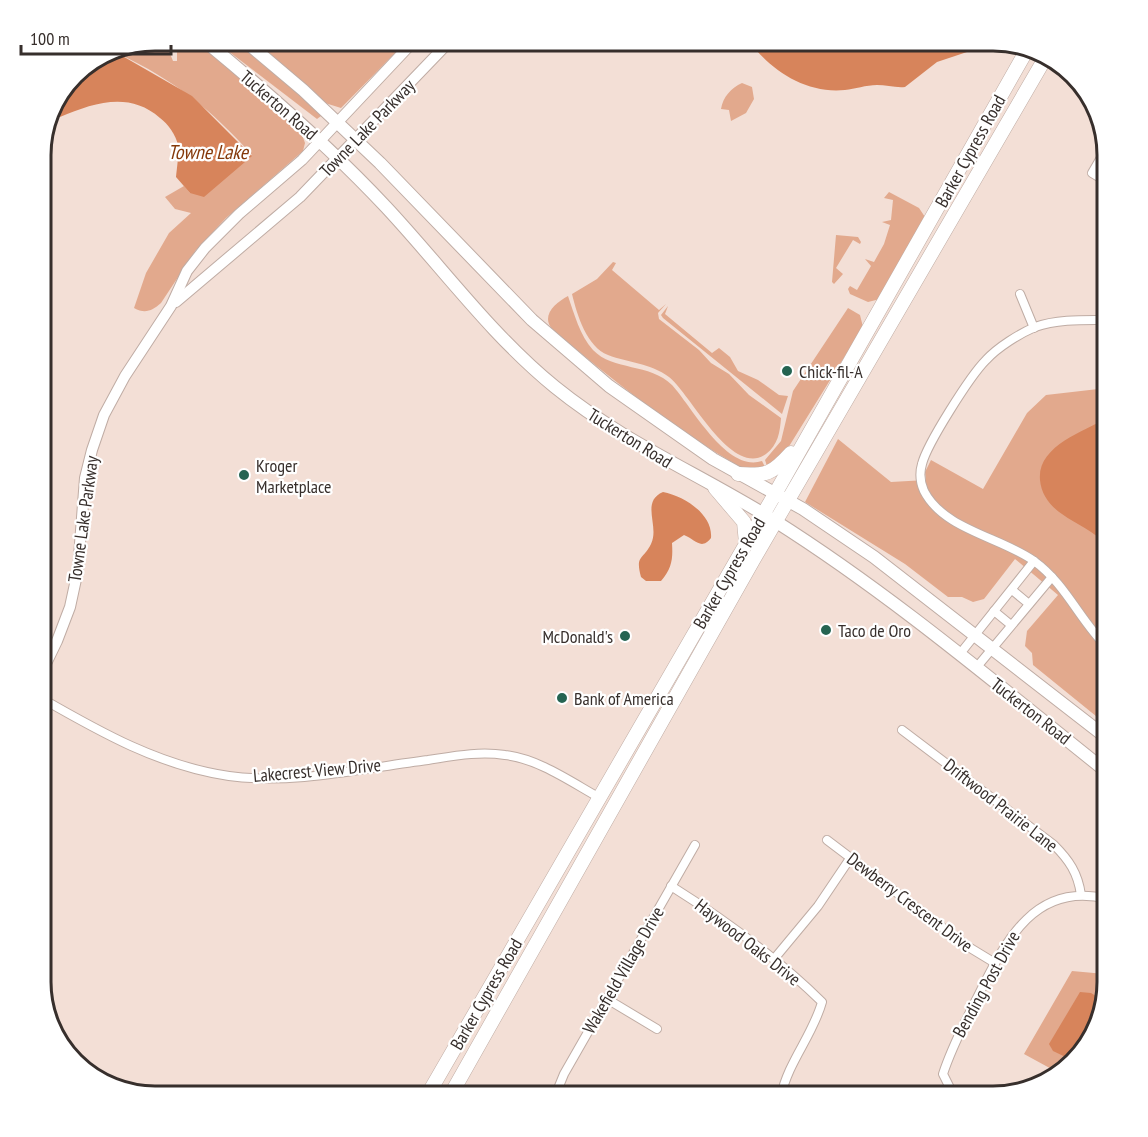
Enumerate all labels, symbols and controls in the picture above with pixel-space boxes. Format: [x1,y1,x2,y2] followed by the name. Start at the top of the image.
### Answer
[21,18,171,56] scale bar
[30,27,70,50] text: 100 m
[235,65,323,145] street label: Tuckerton Road
[314,74,420,182] street label: Towne Lake Parkway
[930,91,1010,211] street label: Barker Cypress Road
[168,139,250,165] water label: Towne Lake
[799,360,863,383] place label: Chick-fil-A
[780,364,794,378] marker: Chick-fil-A
[583,403,677,473] street label: Tuckerton Road
[63,454,103,584] street label: Towne Lake Parkway
[256,454,332,498] place label: Kroger Marketplace
[237,468,251,482] marker: Kroger Marketplace
[688,513,770,633] street label: Barker Cypress Road
[838,619,911,642] place label: Taco de Oro
[819,623,833,637] marker: Taco de Oro
[542,625,613,648] place label: McDonald's
[618,629,632,643] marker: McDonald's
[986,673,1076,749] street label: Tuckerton Road
[574,687,674,710] place label: Bank of America
[555,691,569,705] marker: Bank of America
[252,753,382,787] street label: Lakecrest View Drive
[939,753,1063,857] street label: Driftwood Prairie Lane
[842,847,978,957] street label: Dewberry Crescent Drive
[690,894,806,990] street label: Haywood Oaks Drive
[577,902,669,1038] street label: Wakefield Village Drive
[947,927,1025,1041] street label: Bending Post Drive
[445,934,527,1054] street label: Barker Cypress Road

